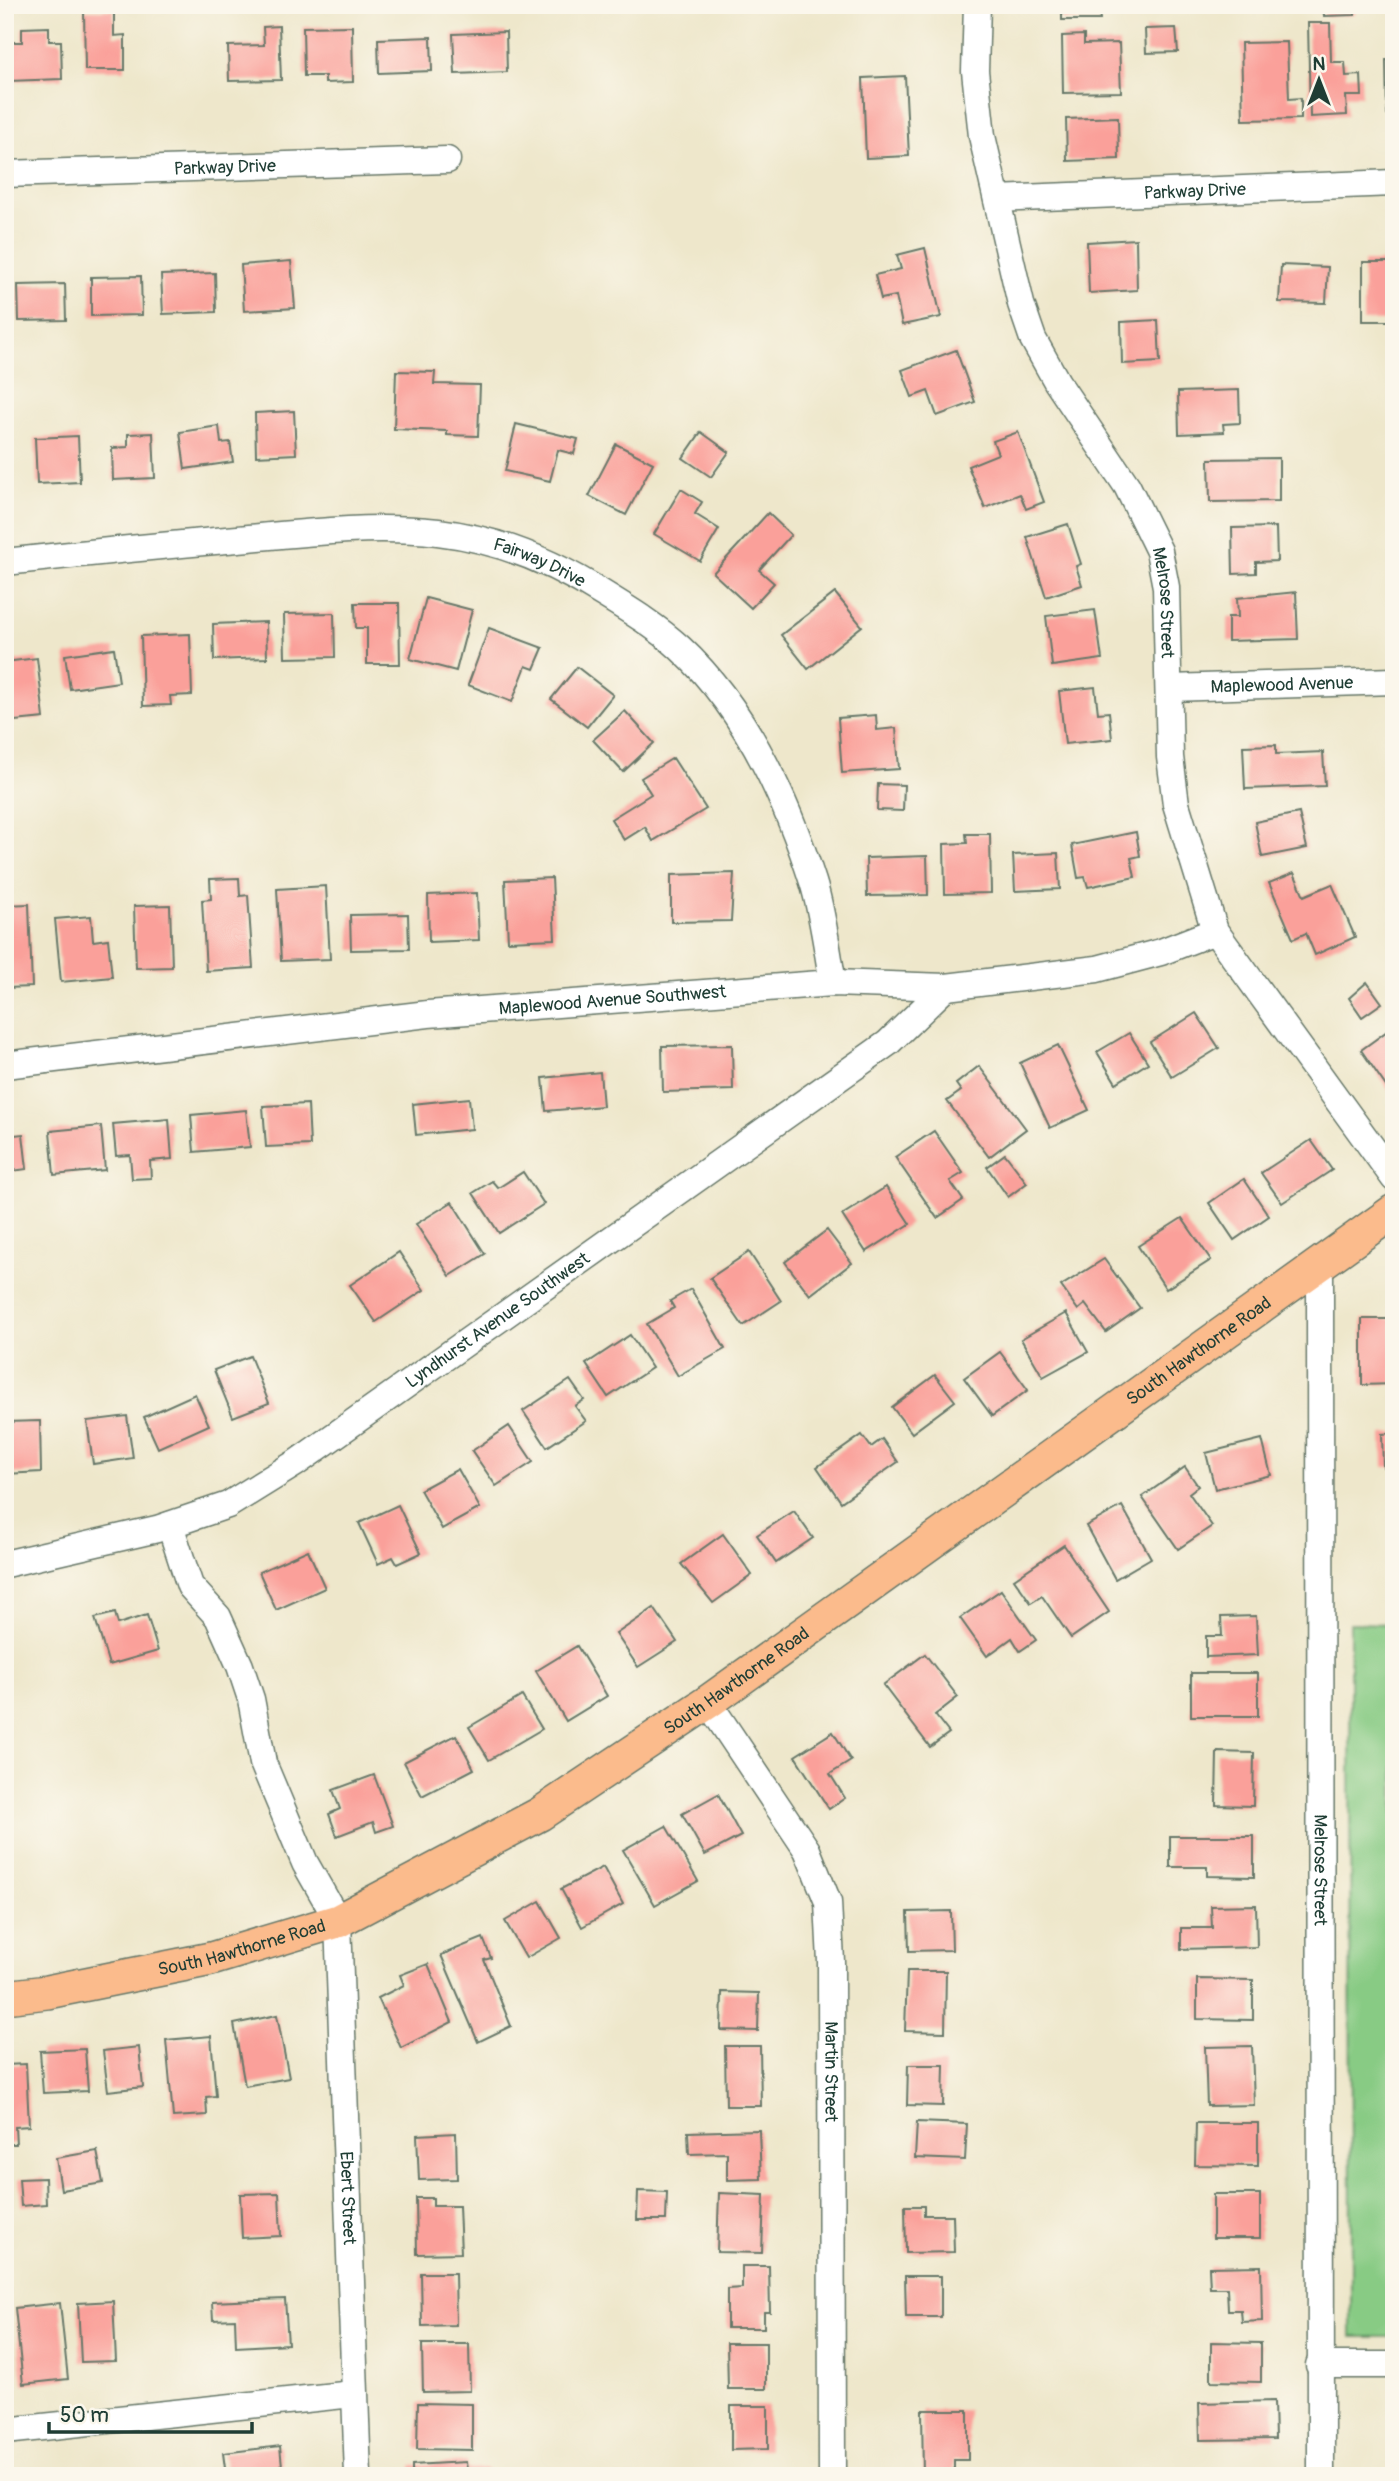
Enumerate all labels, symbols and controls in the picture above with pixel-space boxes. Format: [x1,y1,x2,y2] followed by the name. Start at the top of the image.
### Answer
[1284,46,1354,116] north arrow
[1313,52,1326,76] text: N
[173,154,276,180] street label: Parkway Drive
[1143,177,1246,205] street label: Parkway Drive
[491,532,590,592] street label: Fairway Drive
[1147,545,1179,659] street label: Melrose Street
[1210,671,1354,698] street label: Maplewood Avenue
[498,980,728,1020] street label: Maplewood Avenue Southwest
[401,1246,595,1393] street label: Lyndhurst Avenue Southwest
[1122,1291,1276,1411] street label: South Hawthorne Road
[659,1622,814,1740] street label: South Hawthorne Road
[1309,1814,1332,1927] street label: Melrose Street
[156,1914,328,1981] street label: South Hawthorne Road
[820,2021,843,2123] street label: Martin Street
[335,2151,361,2246] street label: Ebert Street
[49,2390,252,2434] scale bar
[60,2402,109,2429] text: 50 m

